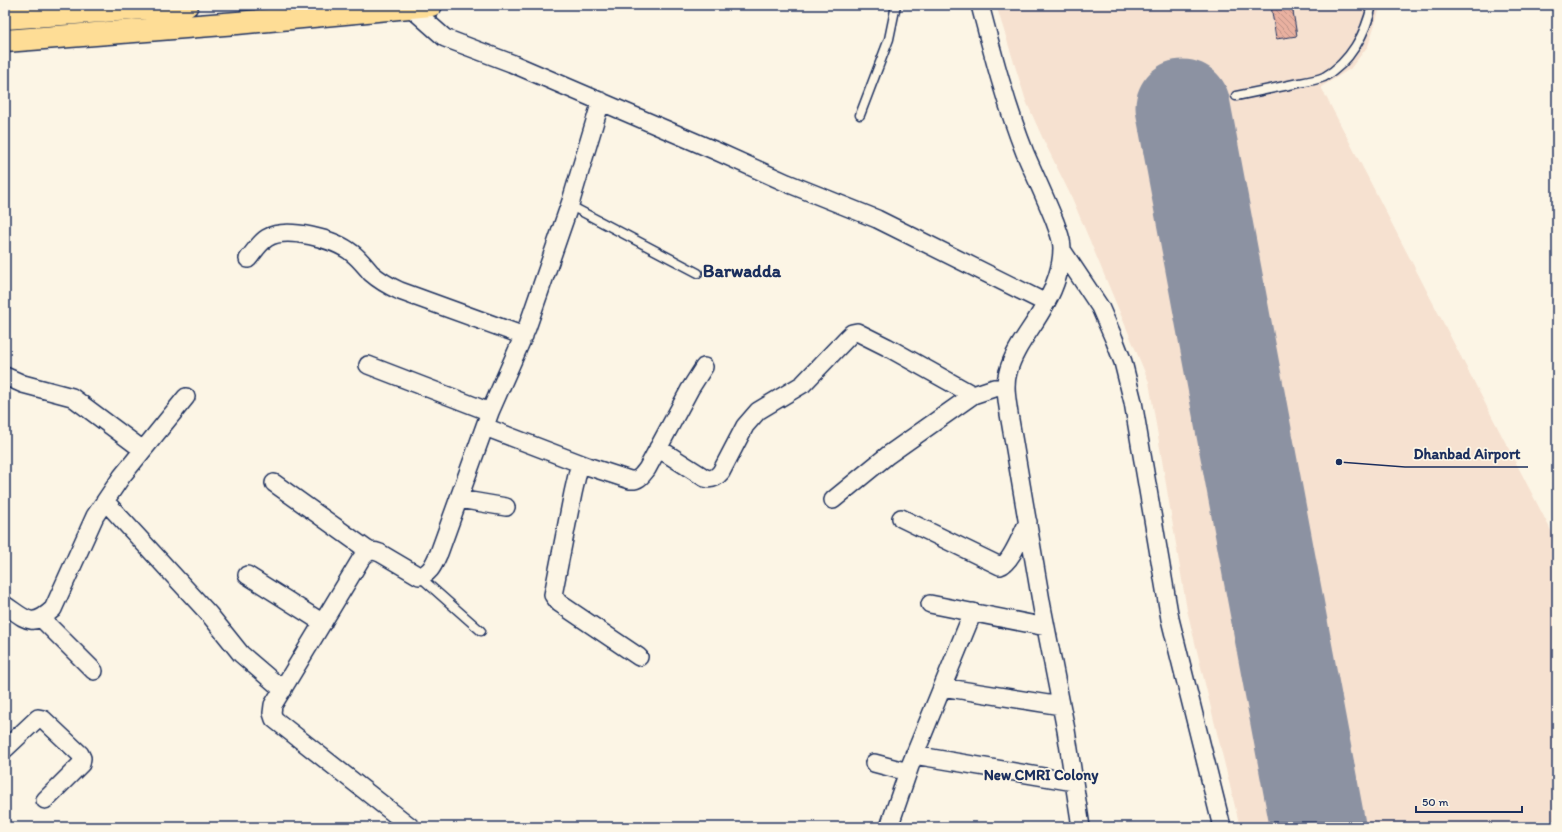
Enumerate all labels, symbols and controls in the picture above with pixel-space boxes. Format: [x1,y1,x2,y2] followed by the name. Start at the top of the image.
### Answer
[703,260,782,282] district label: Barwadda
[1405,440,1528,467] callout: Dhanbad Airport
[1414,445,1521,464] text: Dhanbad Airport
[984,766,1099,785] district label: New CMRI Colony
[1416,788,1522,814] scale bar
[1422,795,1448,809] text: 50 m

